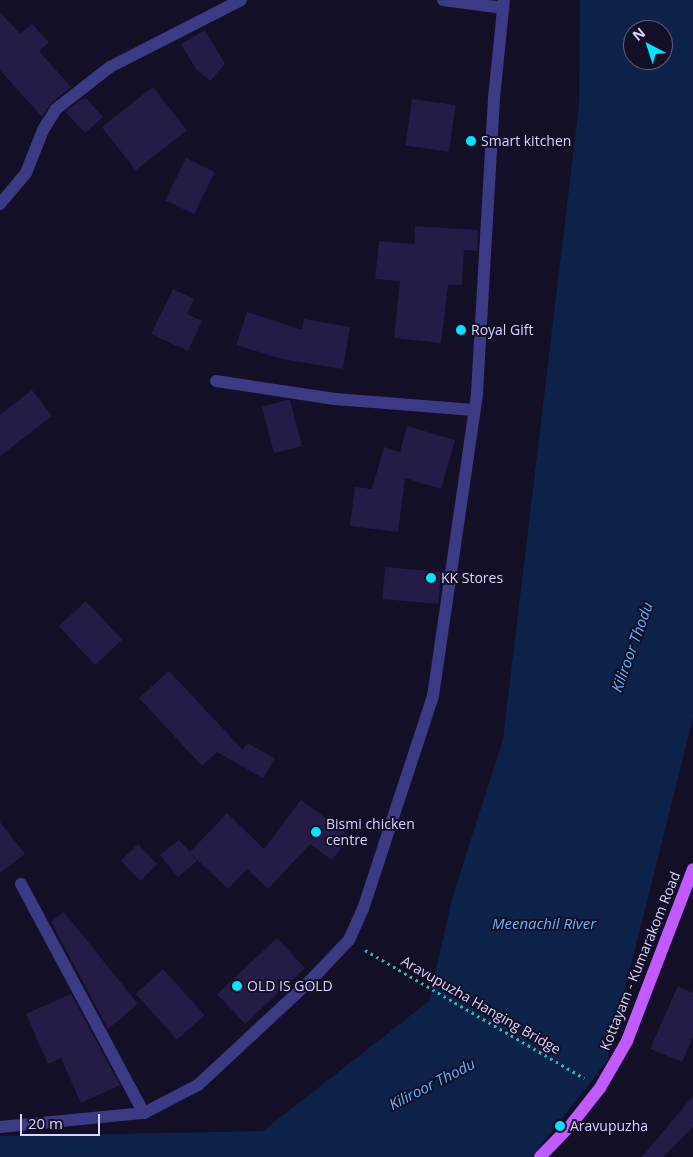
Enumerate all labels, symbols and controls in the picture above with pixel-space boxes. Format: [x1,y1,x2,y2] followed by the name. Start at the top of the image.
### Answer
[623,20,673,70] north arrow
[628,23,649,45] text: N
[481,133,571,149] place label: Smart kitchen
[465,135,477,147] marker: Smart kitchen
[471,322,533,338] place label: Royal Gift
[455,324,467,336] marker: Royal Gift
[441,570,503,586] place label: KK Stores
[425,572,437,584] marker: KK Stores
[607,600,657,694] water label: Kiliroor Thodu
[326,816,415,849] place label: Bismi chicken centre
[310,826,322,838] marker: Bismi chicken centre
[596,869,684,1053] street label: Kottayam - Kumarakom Road
[492,915,596,933] water label: Meenachil River
[398,952,564,1058] street label: Aravupuzha Hanging Bridge
[247,978,333,994] place label: OLD IS GOLD
[231,980,243,992] marker: OLD IS GOLD
[386,1055,478,1113] water label: Kiliroor Thodu
[22,1104,102,1136] scale bar
[28,1113,63,1133] text: 20 m
[570,1118,648,1134] place label: Aravupuzha
[554,1120,566,1132] marker: Aravupuzha

